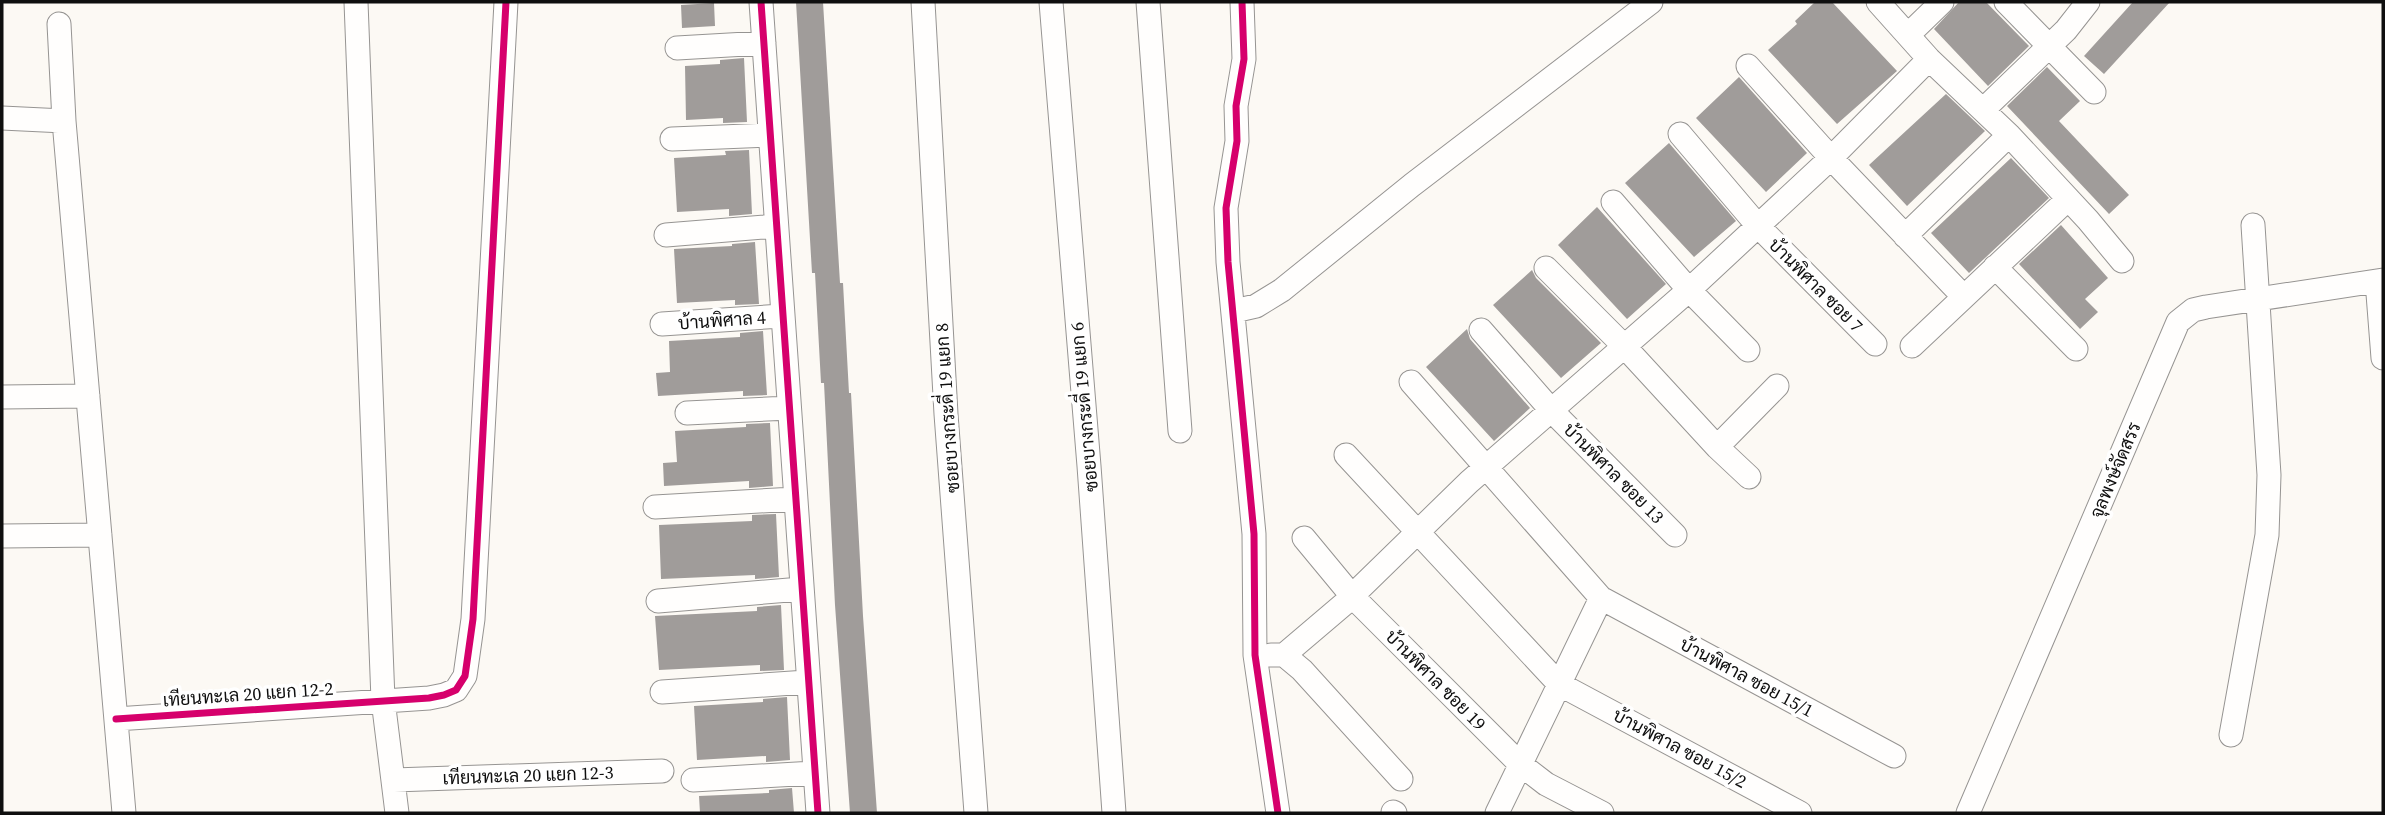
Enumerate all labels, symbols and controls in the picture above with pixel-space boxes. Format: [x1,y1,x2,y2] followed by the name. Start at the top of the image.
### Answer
[1763,232,1869,338] street label: บ้านพิศาล ซอย 7
[677,304,767,336] street label: บ้านพิศาล 4
[1061,321,1104,493] street label: ซอยบางกระดี่ 19 แยก 6
[926,322,965,494] street label: ซอยบางกระดี่ 19 แยก 8
[1558,417,1670,529] street label: บ้านพิศาล ซอย 13
[2084,418,2147,522] street label: จุลพงษ์จัดสรร
[1380,624,1492,736] street label: บ้านพิศาล ซอย 19
[1676,631,1818,723] street label: บ้านพิศาล ซอย 15/1
[162,676,334,712] street label: เทียนทะเล 20 แยก 12-2
[1609,702,1751,794] street label: บ้านพิศาล ซอย 15/2
[442,760,614,790] street label: เทียนทะเล 20 แยก 12-3

